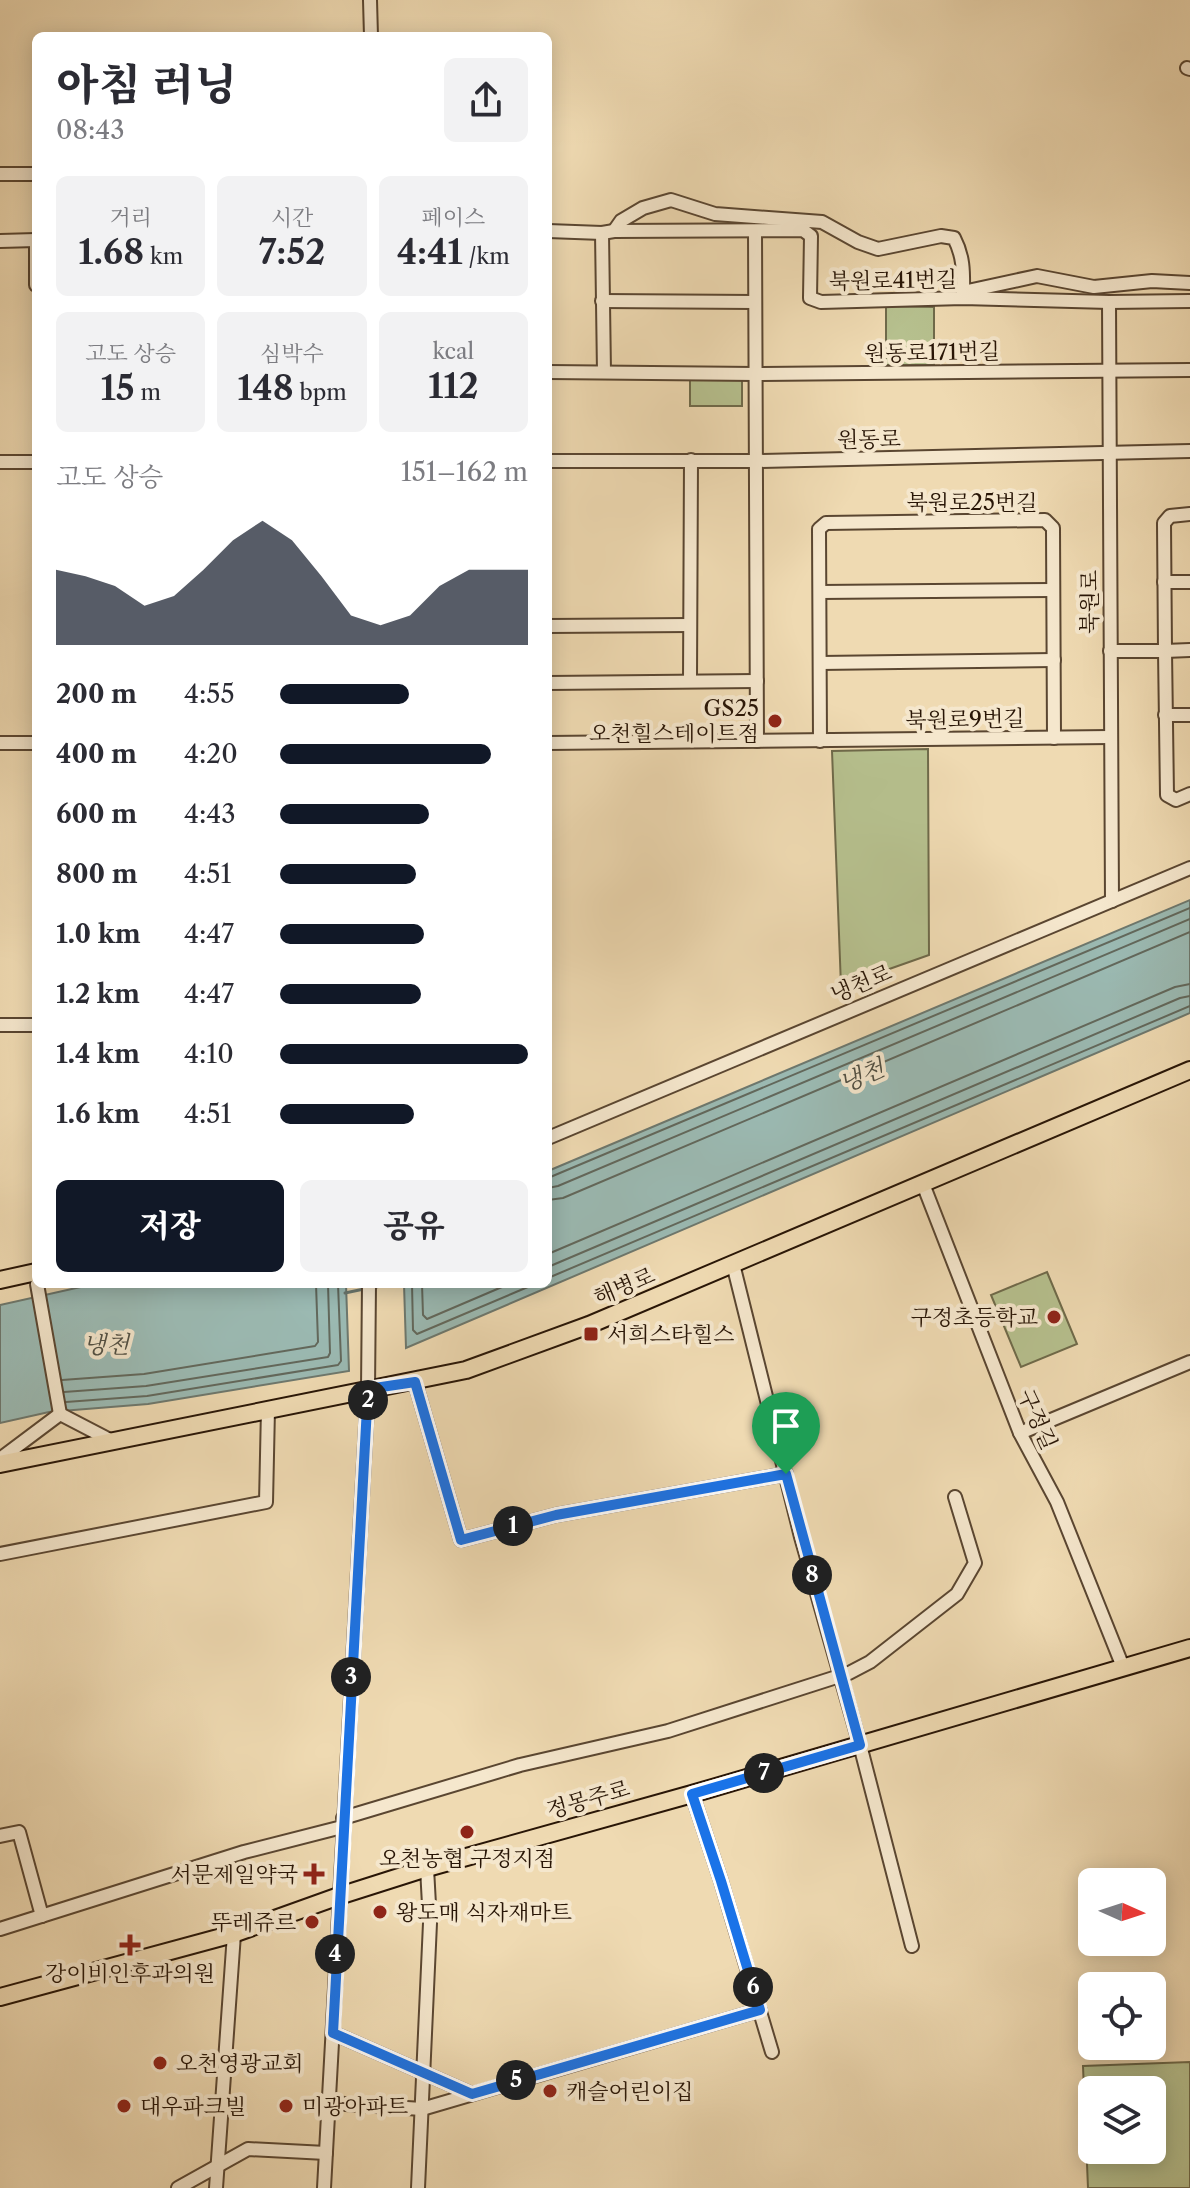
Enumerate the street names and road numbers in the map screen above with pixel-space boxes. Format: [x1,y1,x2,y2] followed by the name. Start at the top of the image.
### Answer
[829,266,957,295] street label: 북원로41번길
[864,338,1000,367] street label: 원동로171번길
[837,425,901,454] street label: 원동로
[907,489,1037,516] street label: 북원로25번길
[1076,570,1103,634] street label: 북원로
[905,705,1025,734] street label: 북원로9번길
[827,959,896,1008] street label: 냉천로
[590,1262,659,1311] street label: 해병로
[1012,1385,1063,1454] street label: 구정길
[544,1775,633,1824] street label: 정몽주로

